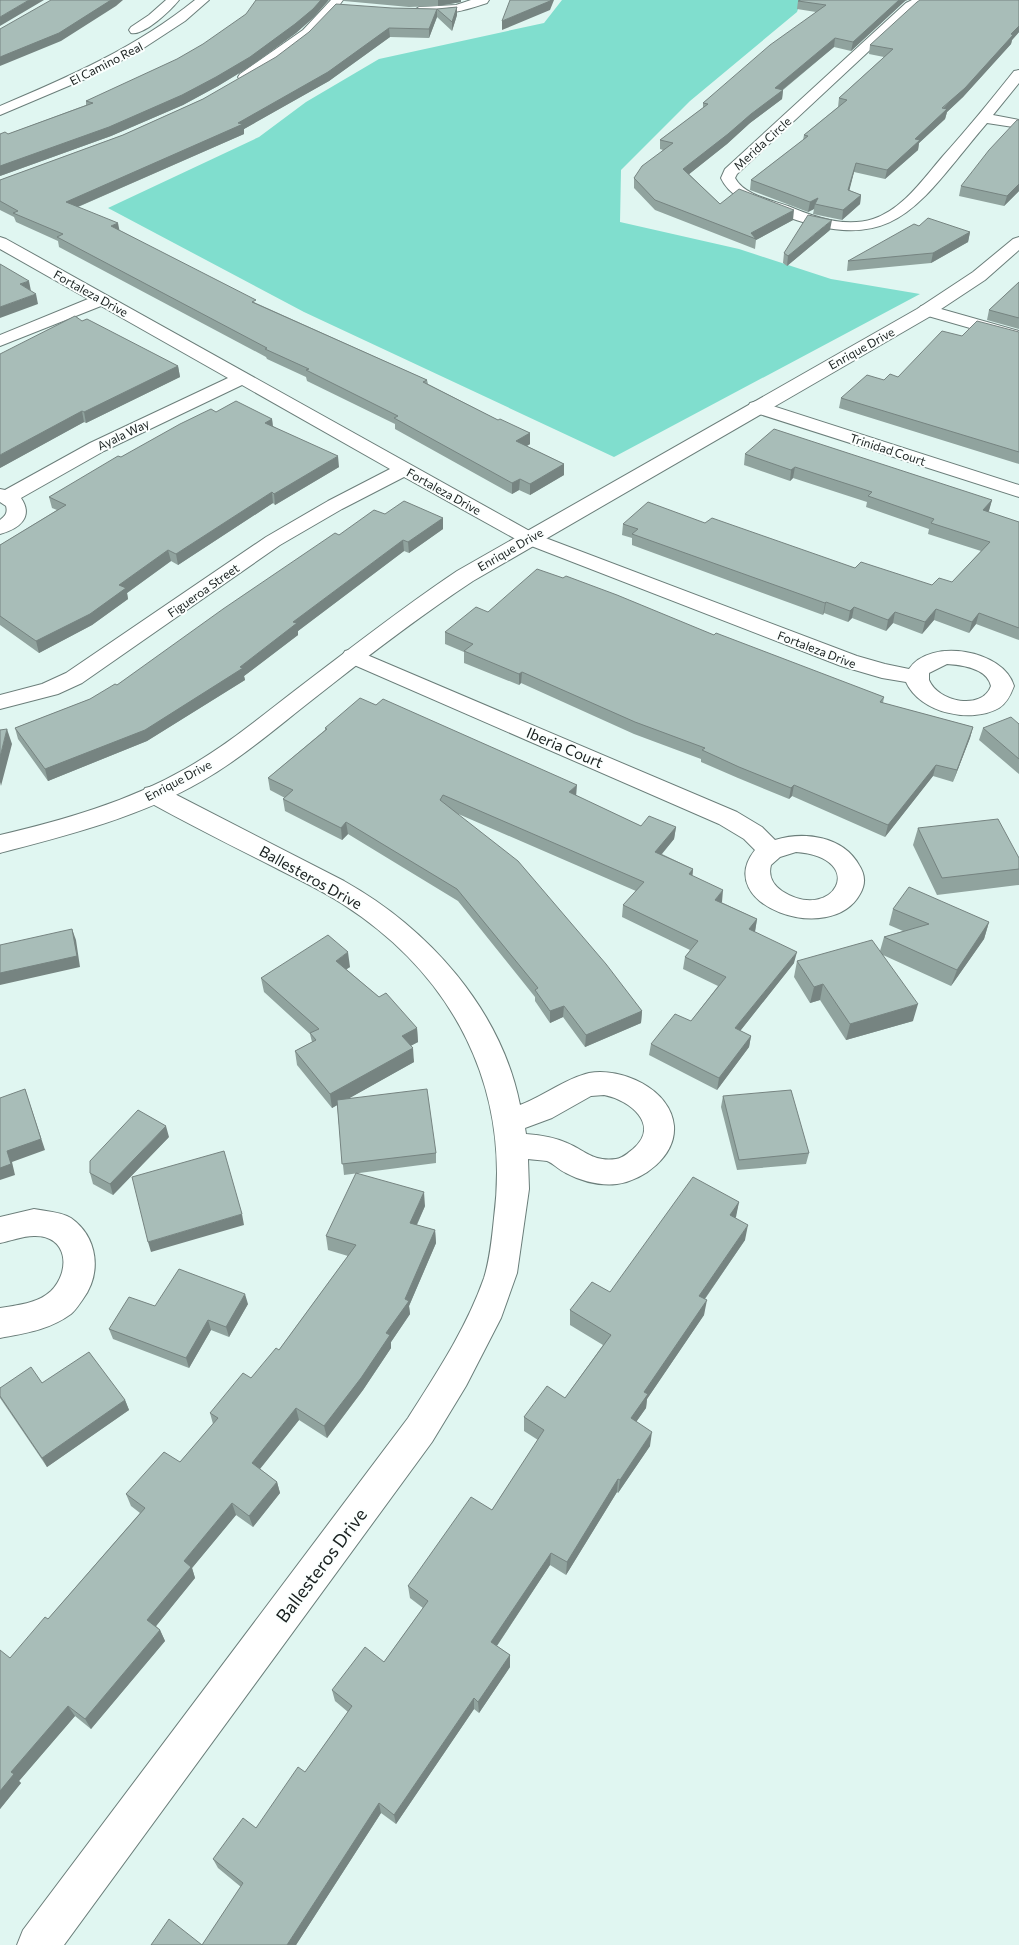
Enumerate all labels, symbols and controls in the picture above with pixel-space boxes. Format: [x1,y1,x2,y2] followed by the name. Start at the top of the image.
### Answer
[67,39,145,87] street label: El Camino Real
[730,114,794,172] street label: Merida Circle
[51,267,131,319] street label: Fortaleza Drive
[826,324,896,372] street label: Enrique Drive
[95,415,151,453] street label: Ayala Way
[848,430,928,468] street label: Trinidad Court
[404,465,484,517] street label: Fortaleza Drive
[475,525,545,573] street label: Enrique Drive
[165,560,241,620] street label: Figueroa Street
[776,628,858,670] street label: Fortaleza Drive
[524,723,606,771] street label: Iberia Court
[142,757,214,803] street label: Enrique Drive
[257,841,365,913] street label: Ballesteros Drive
[271,1504,371,1626] street label: Ballesteros Drive

